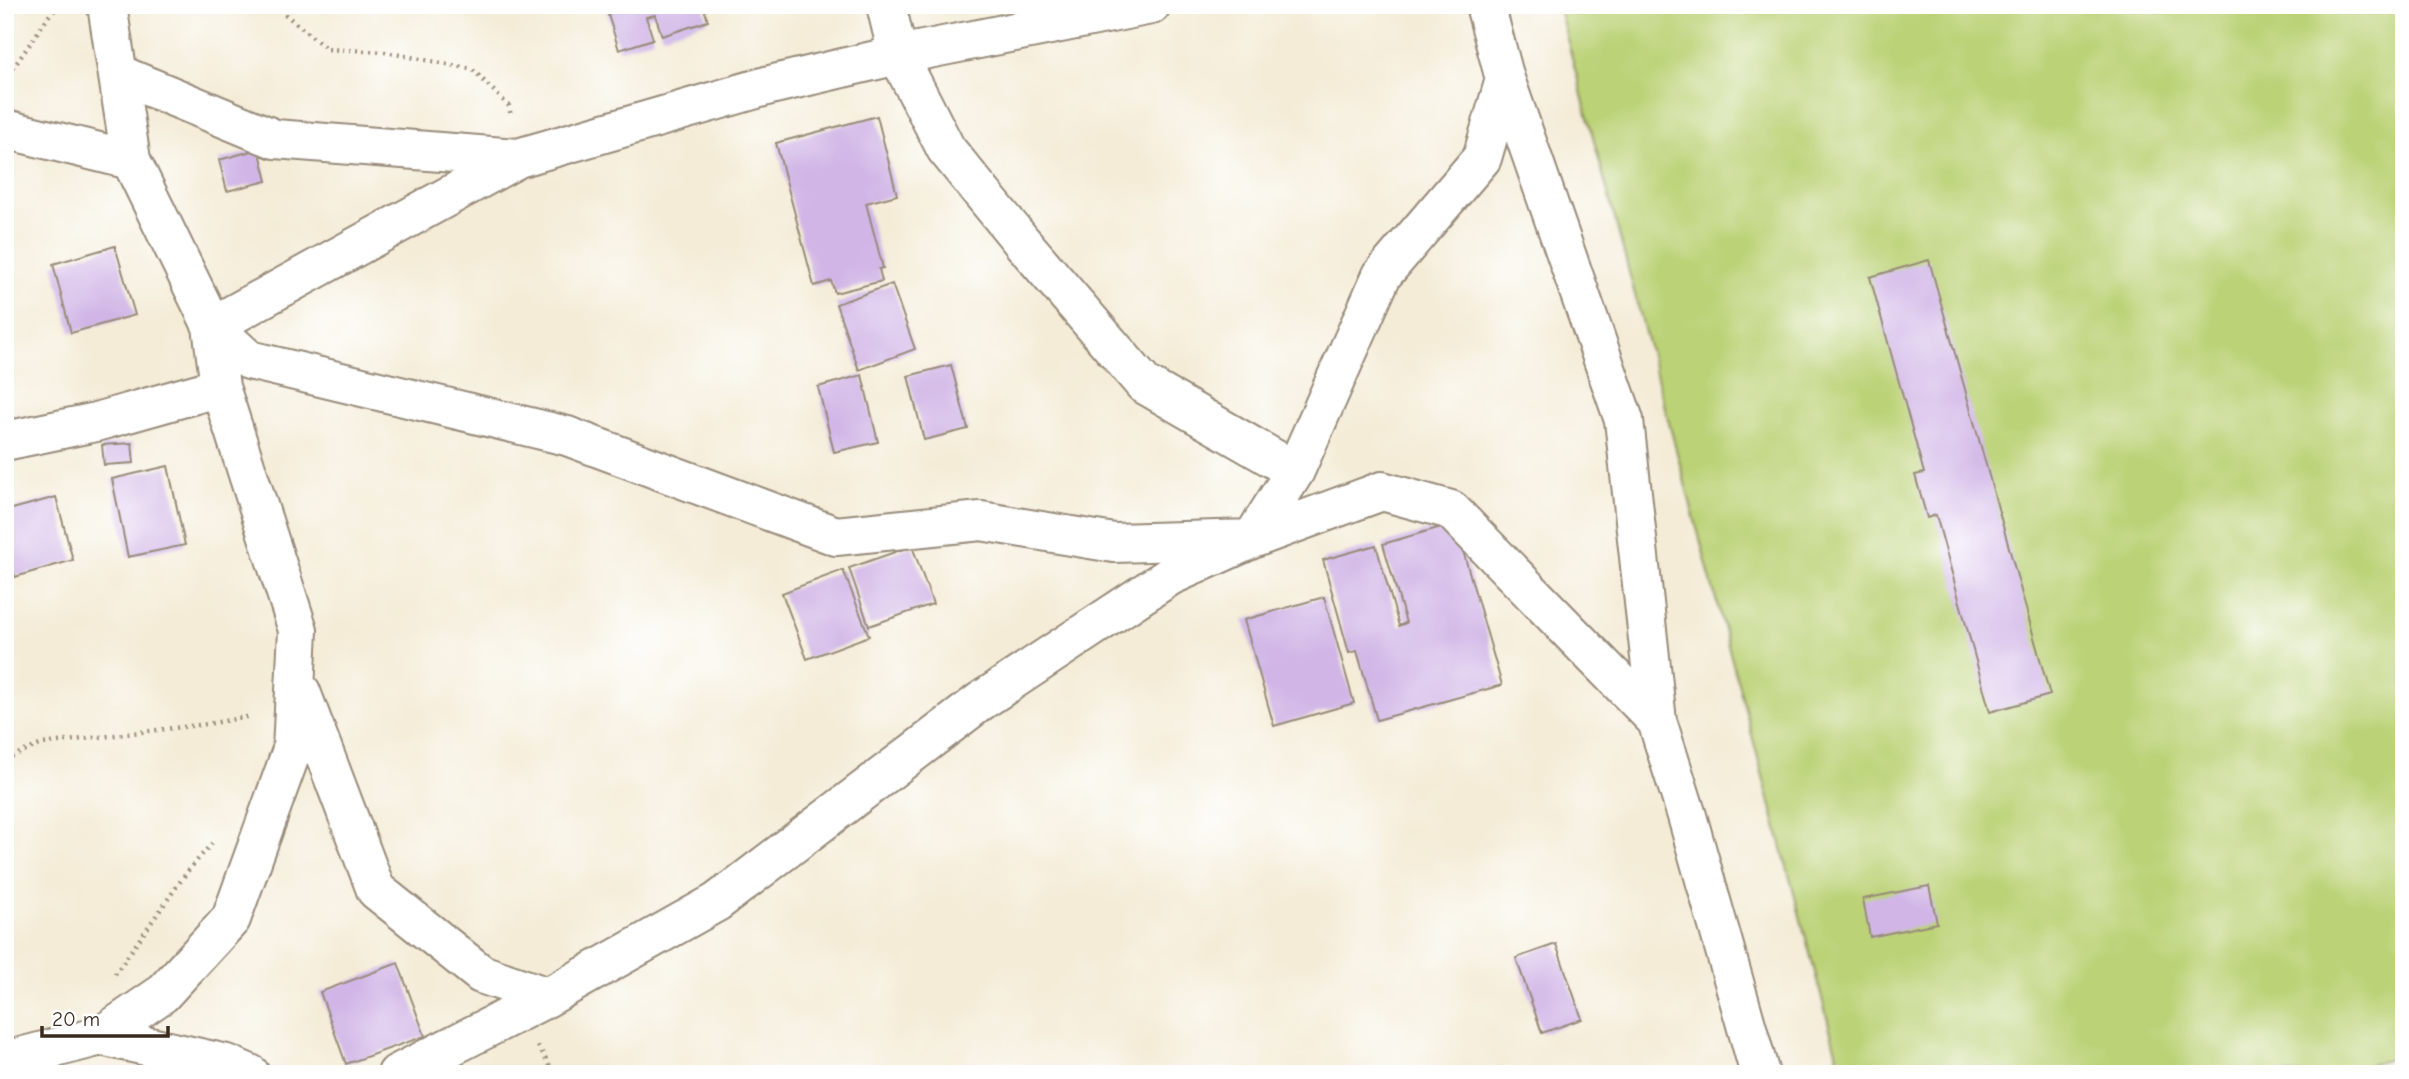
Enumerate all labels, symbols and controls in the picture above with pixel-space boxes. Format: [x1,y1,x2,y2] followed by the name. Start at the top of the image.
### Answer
[42,995,168,1039] scale bar
[52,1007,100,1031] text: 20 m

